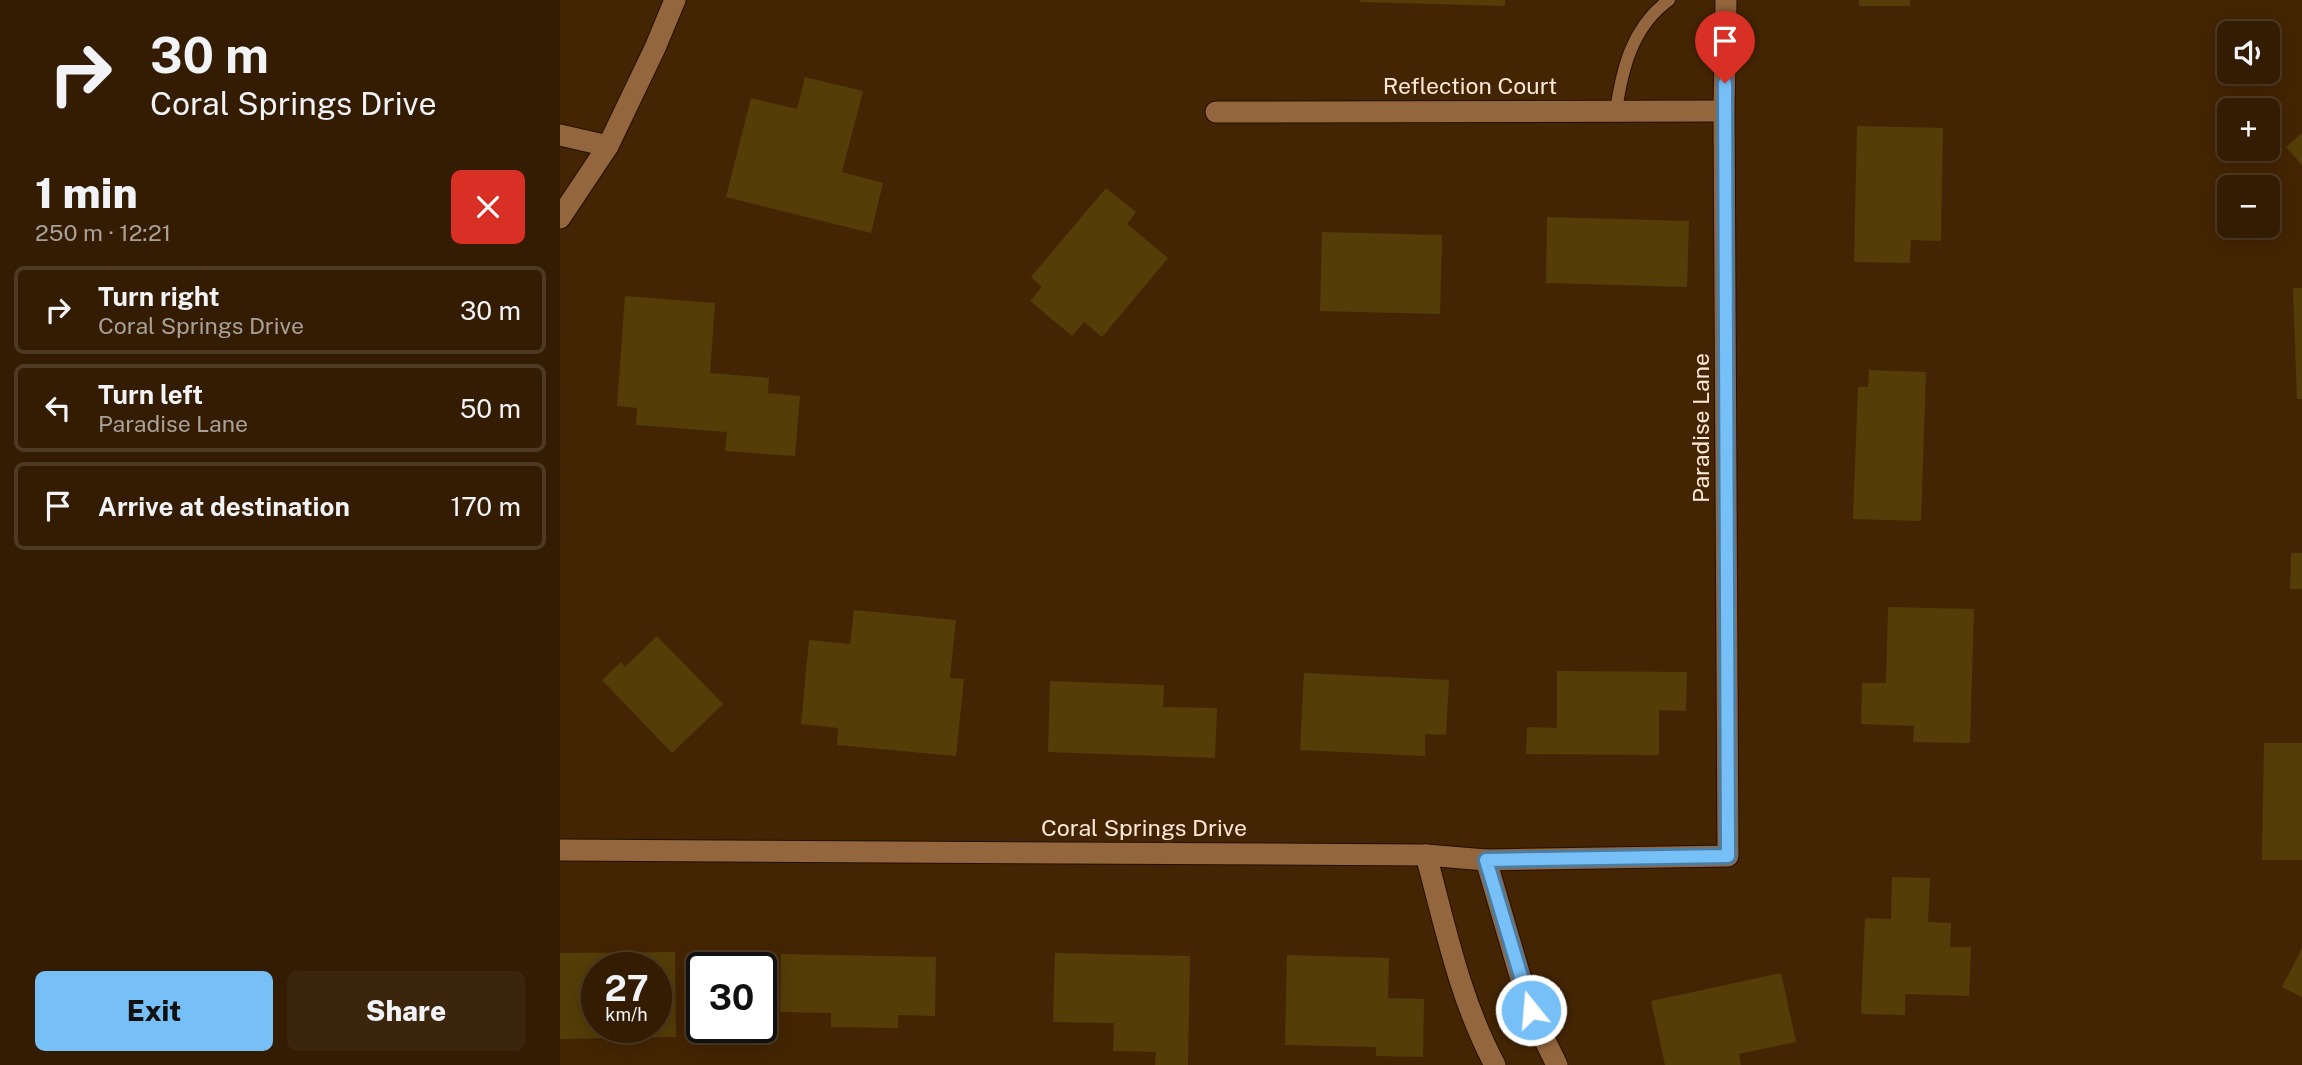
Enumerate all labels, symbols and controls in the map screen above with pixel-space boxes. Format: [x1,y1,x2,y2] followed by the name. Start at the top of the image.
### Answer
[1695,11,1755,83] pin
[2217,21,2280,238] map controls
[2217,21,2280,84] button: sound
[1706,22,1744,60] icon: arrive
[150,26,269,84] text: 30 m
[35,28,126,119] icon: right
[1383,72,1557,99] street label: Reflection Court
[150,85,437,122] text: Coral Springs Drive
[2217,98,2280,161] button: +
[35,168,138,217] text: 1 min
[451,170,525,244] button: close
[2217,175,2280,238] button: −
[35,219,171,246] text: 250 m · 12:21
[98,281,220,312] text: Turn right
[39,291,77,329] icon: right
[460,295,521,326] text: 30 m
[98,312,304,339] text: Coral Springs Drive
[1687,353,1714,503] street label: Paradise Lane
[98,379,203,410] text: Turn left
[39,389,77,427] icon: left
[460,393,521,424] text: 50 m
[98,410,248,437] text: Paradise Lane
[39,487,77,525] icon: arrive
[98,491,350,522] text: Arrive at destination
[451,491,521,522] text: 170 m
[1041,814,1247,841] street label: Coral Springs Drive
[686,952,777,1043] speed limit sign: 30
[604,968,649,1009] text: 27
[35,971,273,1051] button: Exit
[287,971,525,1051] button: Share
[1494,973,1568,1047] position arrow
[605,1004,648,1025] text: km/h

